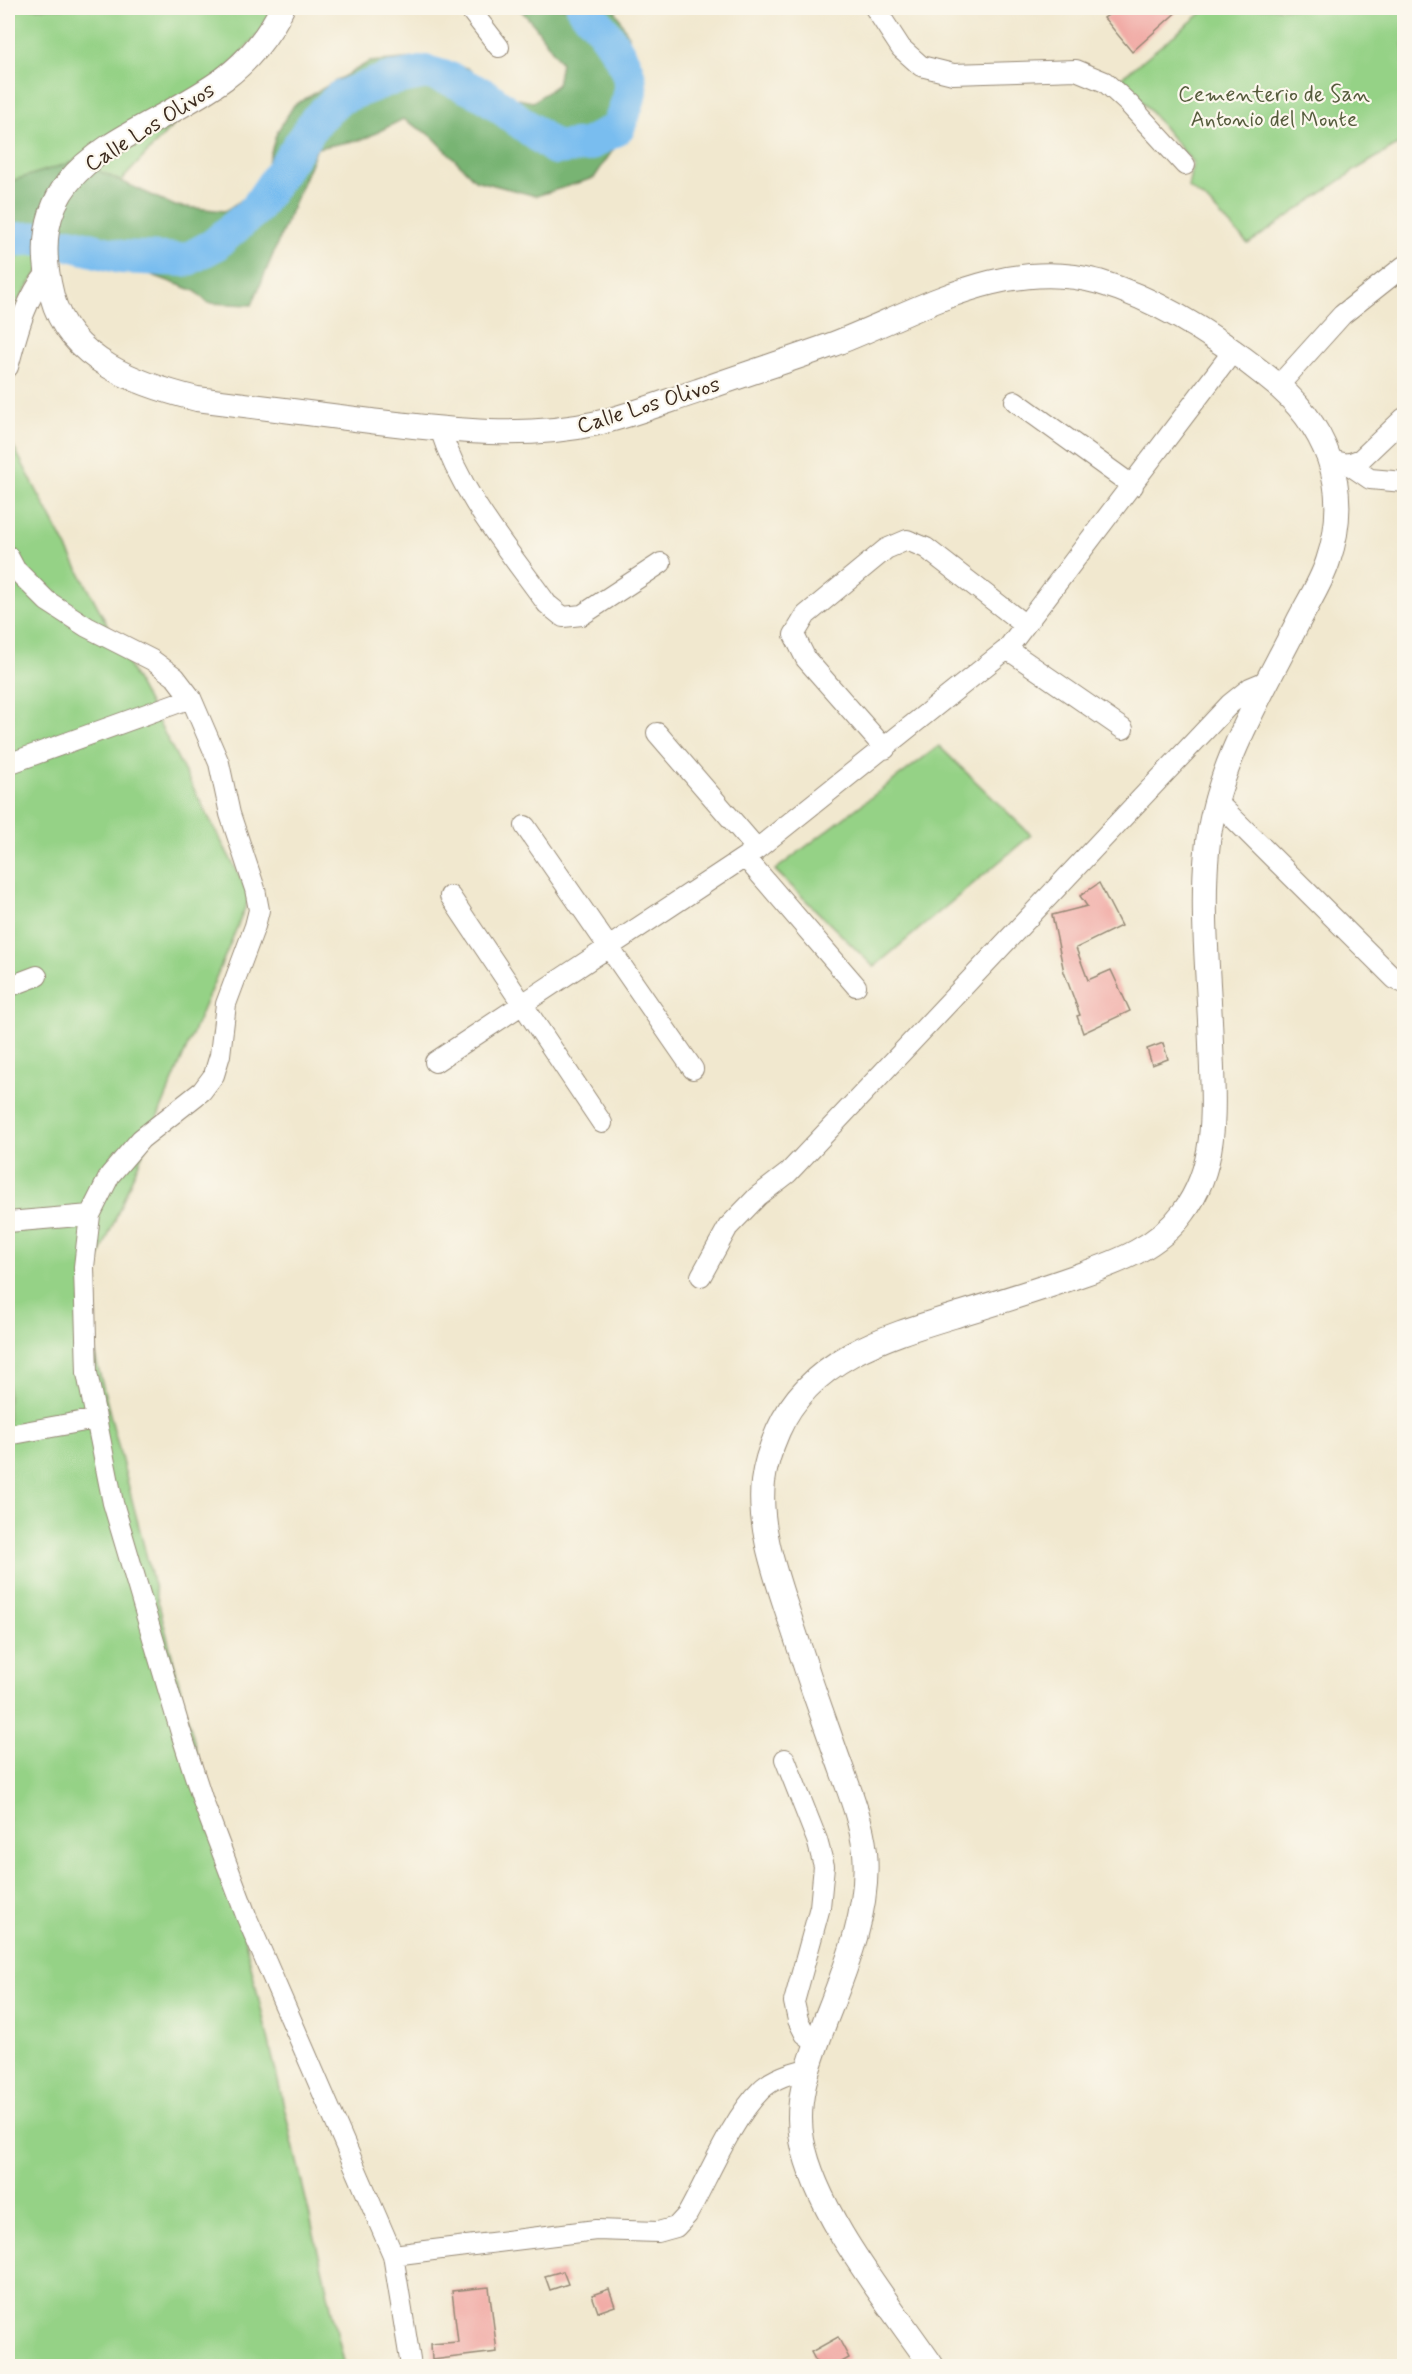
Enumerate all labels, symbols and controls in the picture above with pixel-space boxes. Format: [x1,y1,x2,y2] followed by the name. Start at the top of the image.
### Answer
[80,76,220,179] street label: Calle Los Olivos
[1178,81,1370,134] park label: Cementerio de San Antonio del Monte
[574,371,724,441] street label: Calle Los Olivos

